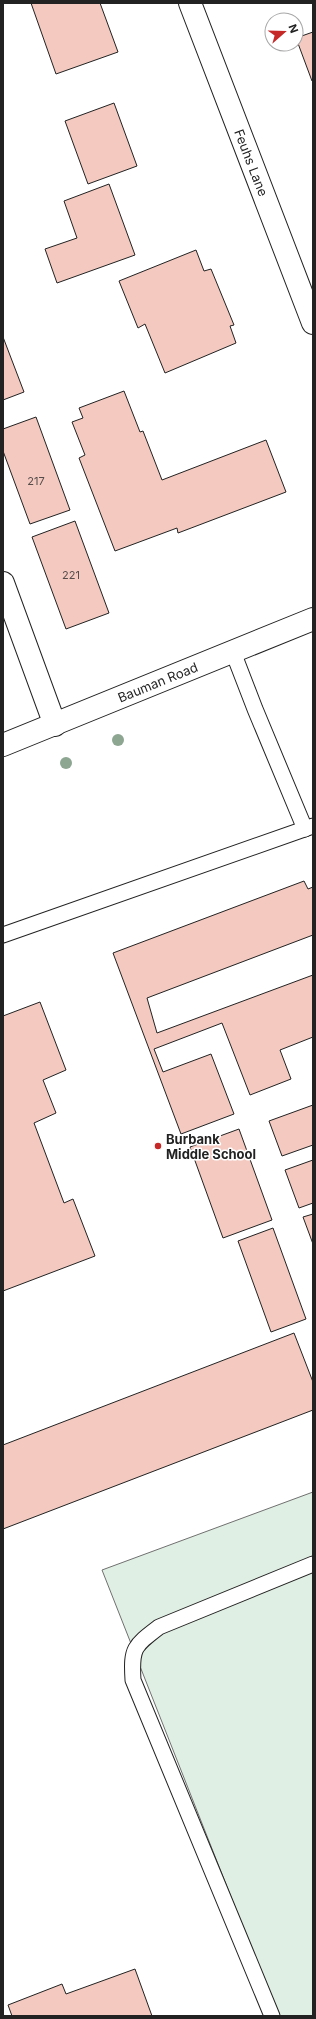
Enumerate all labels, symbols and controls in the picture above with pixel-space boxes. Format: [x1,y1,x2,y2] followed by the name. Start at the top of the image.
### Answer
[264,12,304,52] north arrow
[285,22,301,35] text: N
[231,127,271,198] street label: Feuhs Lane
[27,474,45,488] house number: 217
[62,568,80,582] house number: 221
[115,659,200,706] street label: Bauman Road
[166,1131,256,1162] place label: Burbank Middle School
[153,1141,163,1151] marker: Burbank Middle School

